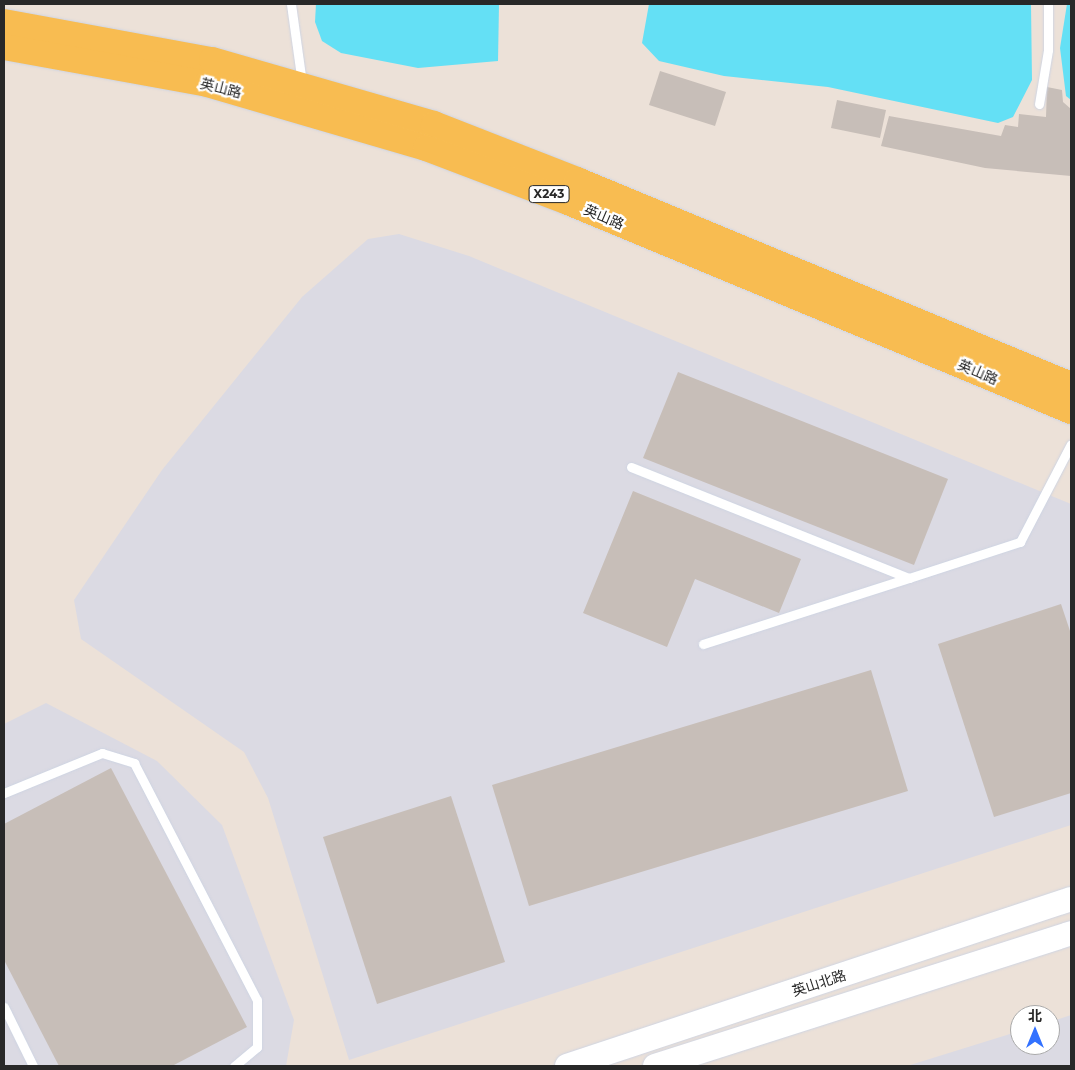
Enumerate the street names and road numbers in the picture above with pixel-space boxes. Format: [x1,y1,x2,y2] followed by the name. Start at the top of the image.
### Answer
[199,75,243,101] street label: 英山路
[528,184,570,203] road number: X243
[581,201,627,233] street label: 英山路
[955,356,1001,388] street label: 英山路
[790,966,848,1000] street label: 英山北路

